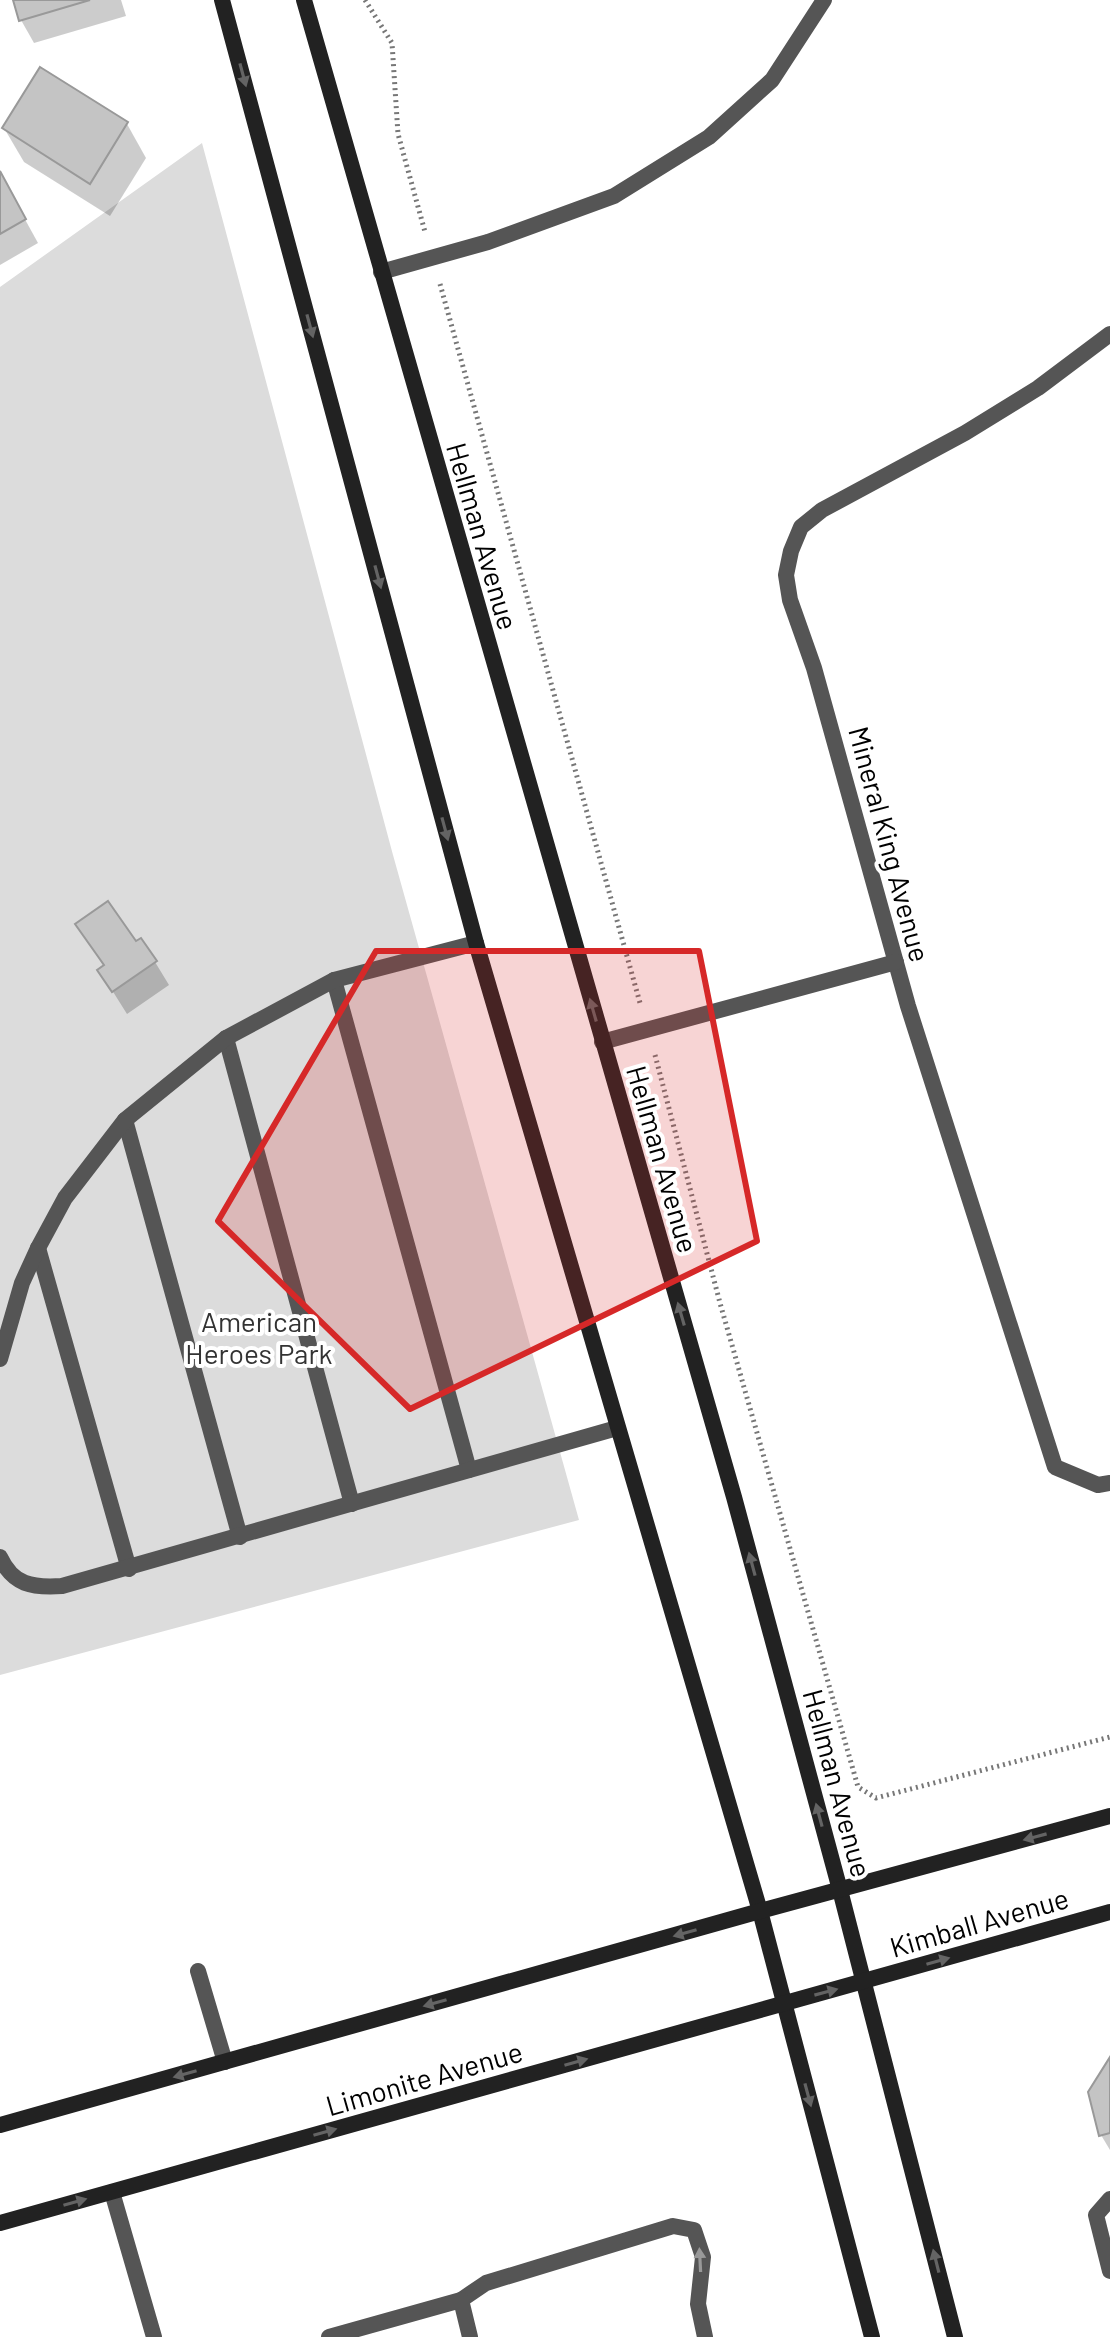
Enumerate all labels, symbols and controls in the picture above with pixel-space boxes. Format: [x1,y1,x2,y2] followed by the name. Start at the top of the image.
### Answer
[237,63,249,88] one-way arrow
[304,315,317,339] one-way arrow
[440,438,526,634] street label: Hellman Avenue
[372,565,384,590] one-way arrow
[842,723,938,965] street label: Mineral King Avenue
[439,817,452,841] one-way arrow
[586,998,599,1022] one-way arrow
[620,1061,706,1257] street label: Hellman Avenue
[674,1301,686,1326] one-way arrow
[185,1304,333,1370] park label: American Heroes Park
[745,1551,757,1576] one-way arrow
[797,1685,879,1881] street label: Hellman Avenue
[813,1802,825,1827] one-way arrow
[1022,1831,1047,1843] one-way arrow
[886,1880,1072,1964] street label: Kimball Avenue
[673,1927,698,1939] one-way arrow
[926,1954,951,1966] one-way arrow
[815,1985,839,1998] one-way arrow
[422,1997,446,2010] one-way arrow
[322,2034,526,2122] street label: Limonite Avenue
[564,2055,588,2068] one-way arrow
[172,2068,197,2080] one-way arrow
[803,2083,815,2108] one-way arrow
[314,2125,338,2138] one-way arrow
[64,2195,88,2208] one-way arrow
[693,2248,706,2273] one-way arrow
[929,2249,941,2274] one-way arrow

